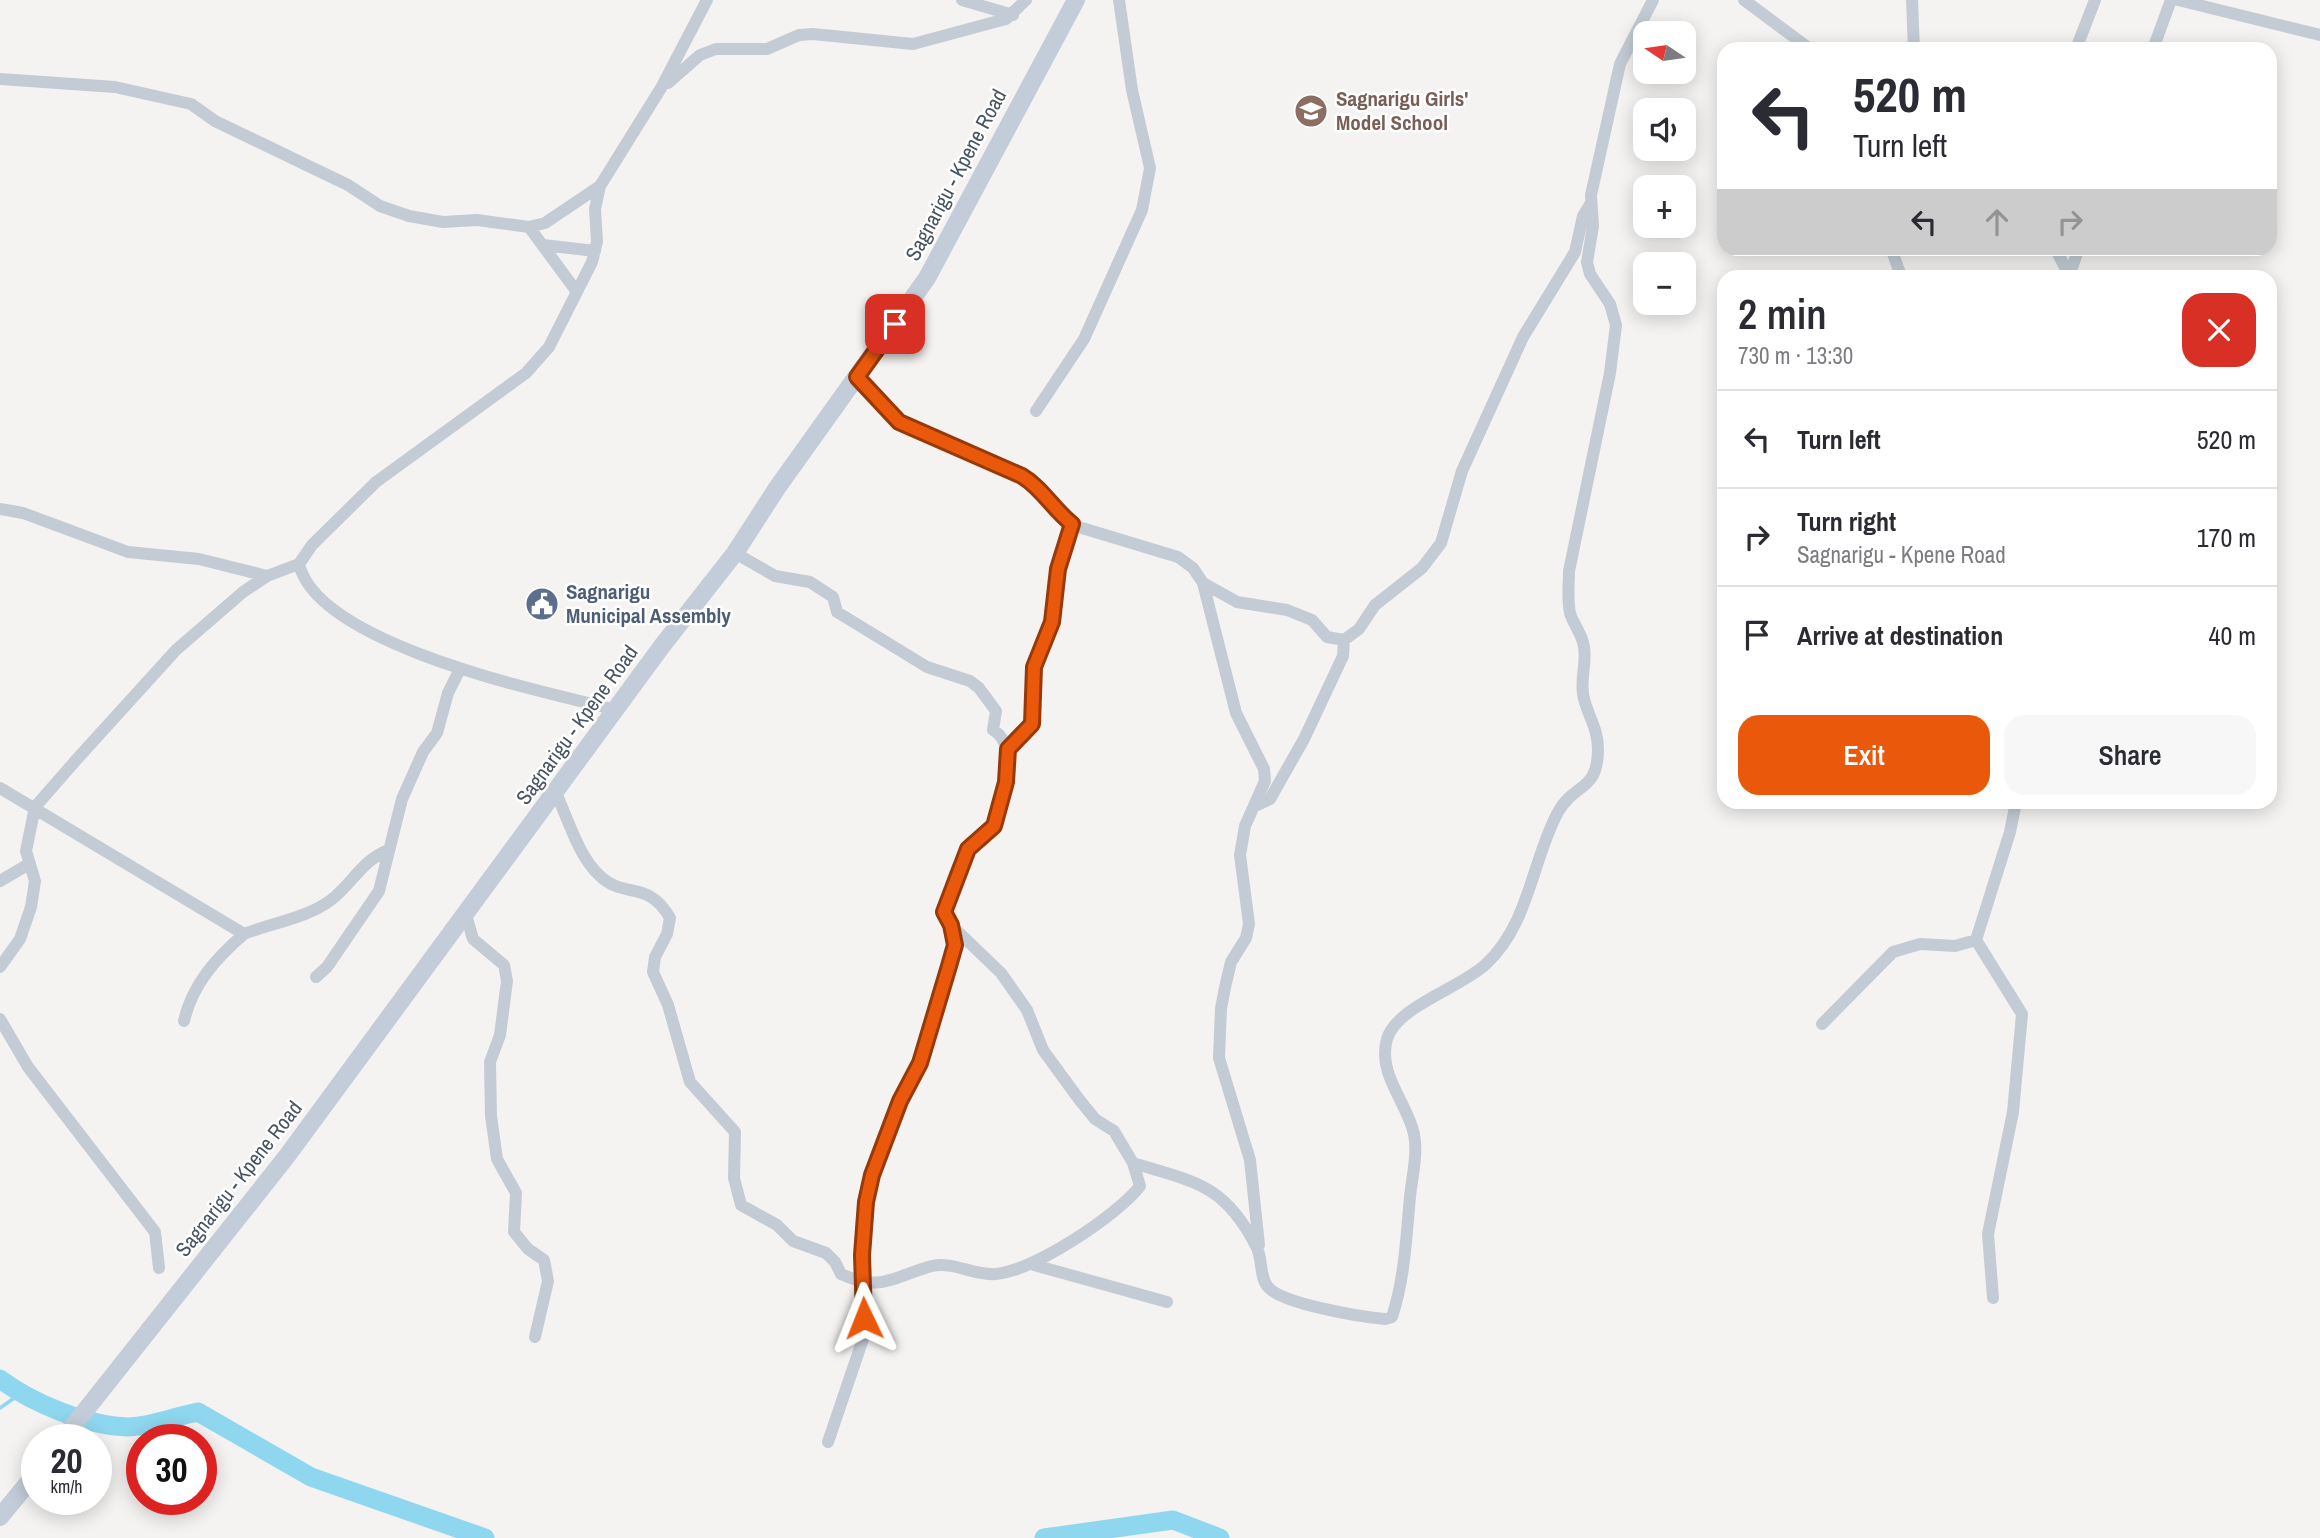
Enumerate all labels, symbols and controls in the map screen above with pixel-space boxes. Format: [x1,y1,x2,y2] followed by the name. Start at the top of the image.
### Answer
[1633,21,1696,84] north arrow
[1633,21,1696,315] map controls
[1853,61,1967,127] text: 520 m
[1738,70,1829,161] icon: left
[898,84,1013,266] street label: Sagnarigu - Kpene Road
[1336,84,1468,137] place label: Sagnarigu Girls' Model School
[1292,92,1330,130] school or university icon: Sagnarigu Girls' Model School
[1633,98,1696,161] button: sound
[1853,124,1947,167] text: Turn left
[1633,175,1696,238] button: +
[1905,203,1943,241] icon: left
[1978,203,2016,241] icon: ahead
[2051,203,2089,241] icon: right
[1633,252,1696,315] button: −
[1738,286,1827,342] text: 2 min
[2182,293,2256,367] button: close
[865,294,925,354] pin
[876,305,914,343] icon: arrive
[1738,340,1853,371] text: 730 m · 13:30
[1738,420,1776,458] icon: left
[1797,422,1881,457] text: Turn left
[2197,422,2256,457] text: 520 m
[1797,504,1896,539] text: Turn right
[1738,518,1776,556] icon: right
[2197,520,2256,555] text: 170 m
[1797,539,2006,570] text: Sagnarigu - Kpene Road
[566,577,731,630] place label: Sagnarigu Municipal Assembly
[523,585,561,623] public building icon: Sagnarigu Municipal Assembly
[1738,616,1776,654] icon: arrive
[1797,618,2003,653] text: Arrive at destination
[2209,618,2256,653] text: 40 m
[509,639,644,810] street label: Sagnarigu - Kpene Road
[1738,715,1990,795] button: Exit
[2004,715,2256,795] button: Share
[169,1095,309,1263] street label: Sagnarigu - Kpene Road
[827,1281,901,1355] position arrow
[126,1424,217,1515] speed limit sign: 30
[51,1437,82,1484] text: 20
[51,1474,83,1499] text: km/h

